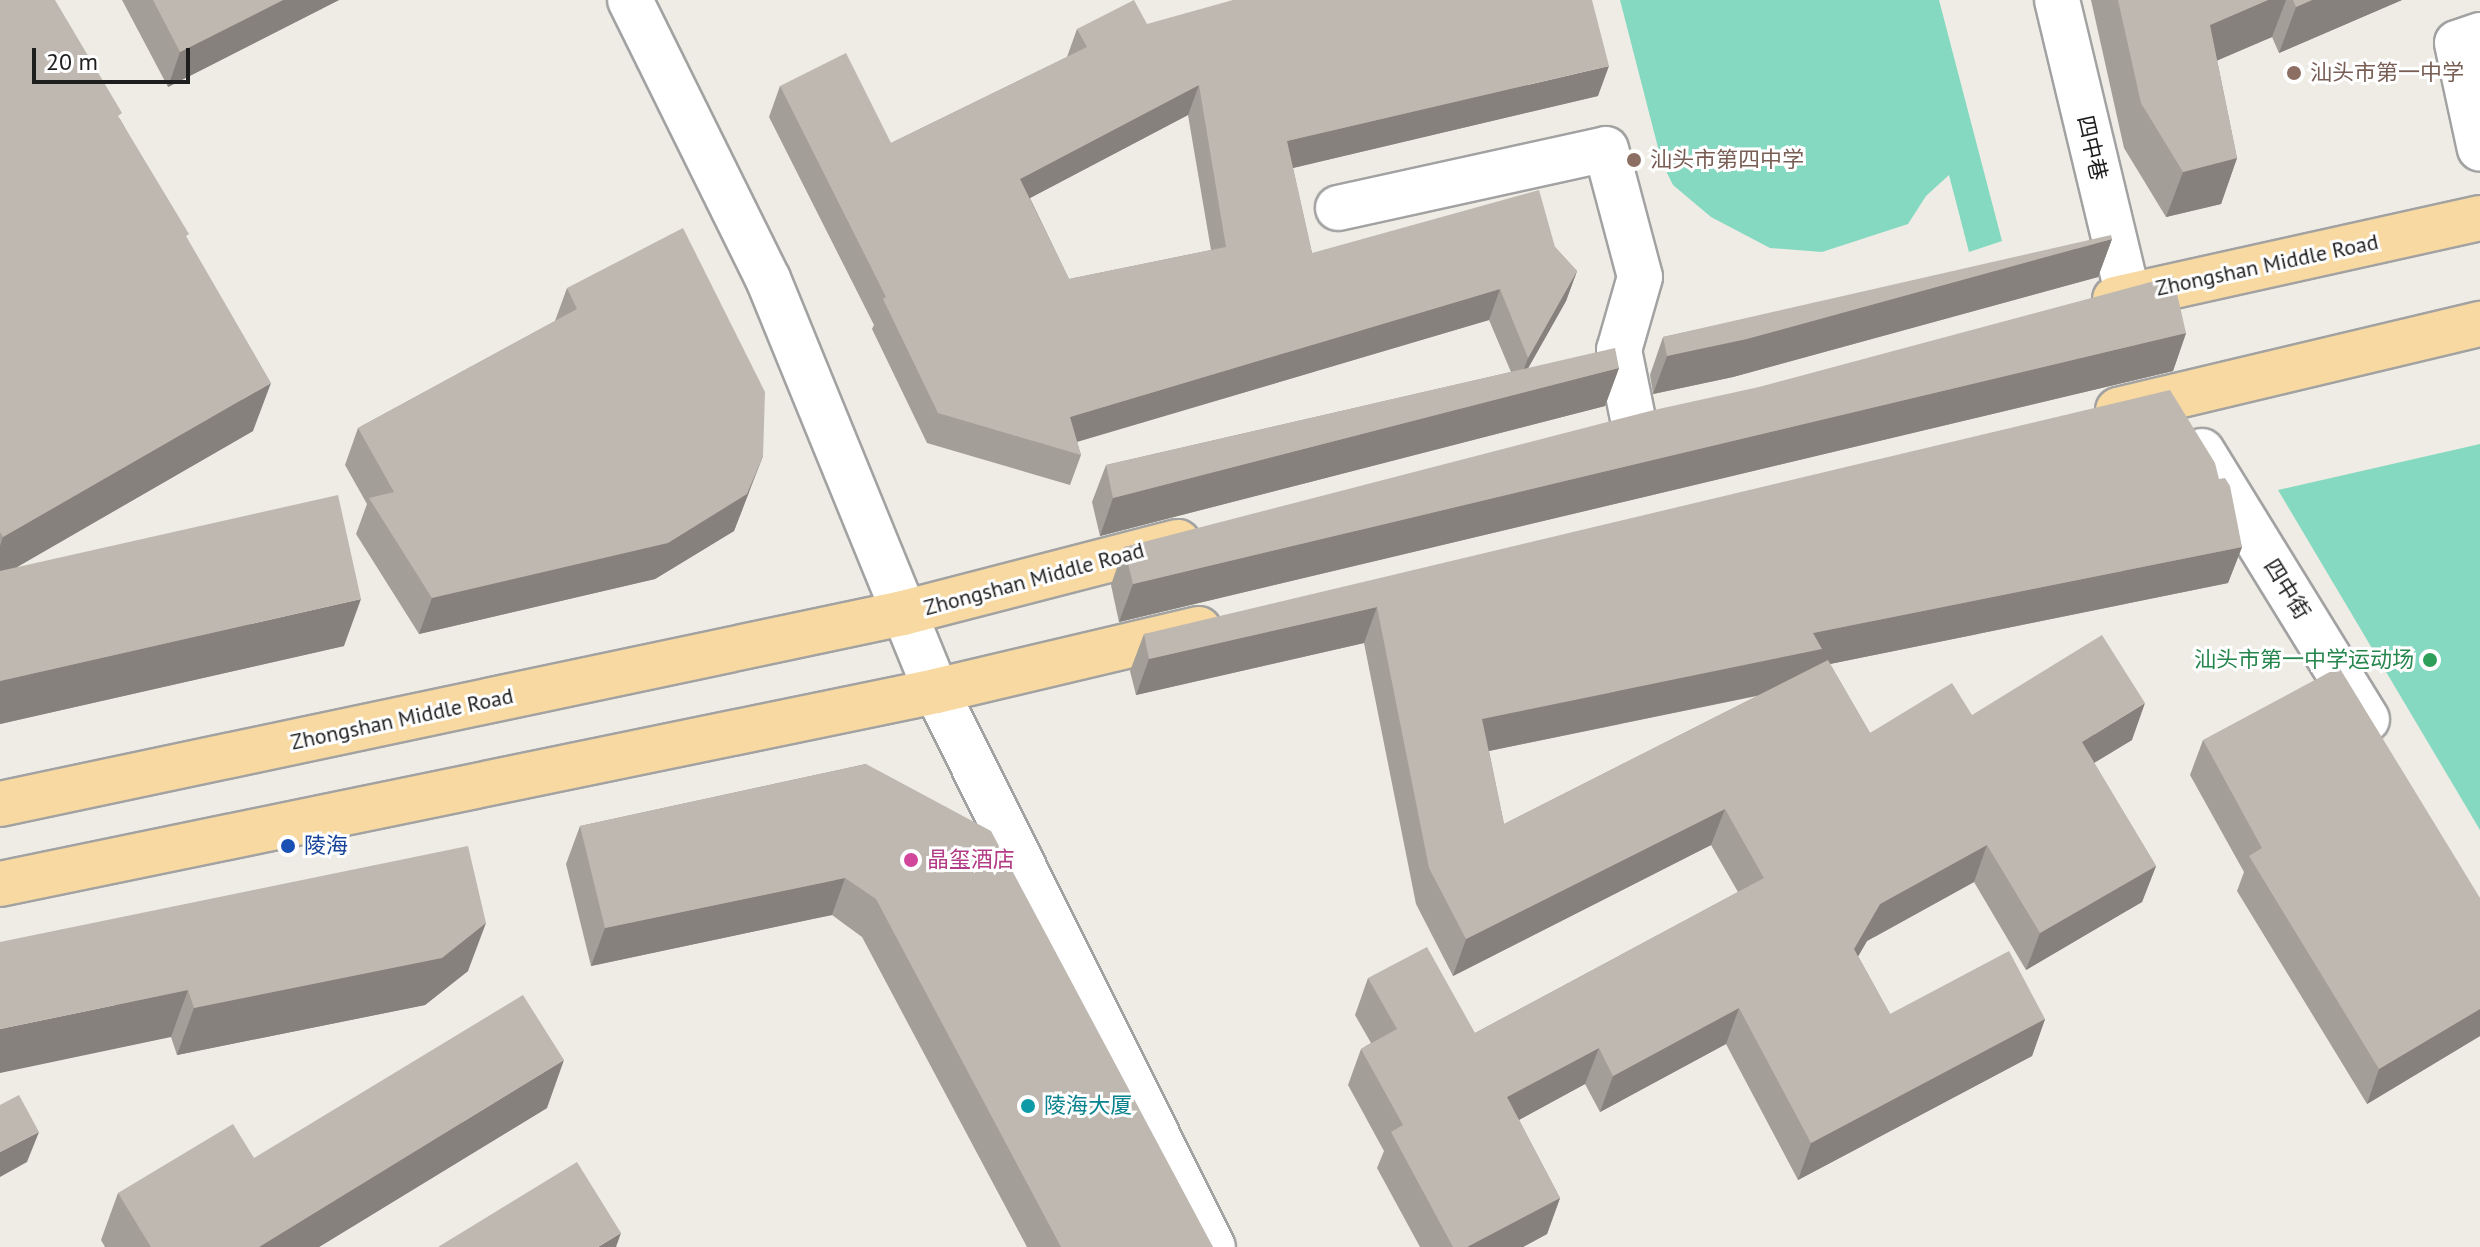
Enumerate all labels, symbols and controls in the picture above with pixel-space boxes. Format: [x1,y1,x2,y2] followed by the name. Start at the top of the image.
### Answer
[36,32,194,82] scale bar
[46,46,98,77] text: 20 m
[2310,60,2464,86] place label: 汕头市第一中学
[2285,64,2303,82] marker: 汕头市第一中学
[2072,113,2112,183] street label: 四中巷
[1650,147,1804,173] place label: 汕头市第四中学
[1625,151,1643,169] marker: 汕头市第四中学
[2153,229,2381,301] street label: Zhongshan Middle Road
[921,537,1147,621] street label: Zhongshan Middle Road
[2258,554,2316,624] street label: 四中街
[2194,647,2414,673] place label: 汕头市第一中学运动场
[2421,651,2439,669] marker: 汕头市第一中学运动场
[288,683,516,755] street label: Zhongshan Middle Road
[304,833,348,859] place label: 陵海
[279,837,297,855] marker: 陵海
[927,847,1015,873] place label: 晶玺酒店
[902,851,920,869] marker: 晶玺酒店
[1044,1093,1132,1119] place label: 陵海大厦
[1019,1097,1037,1115] marker: 陵海大厦

